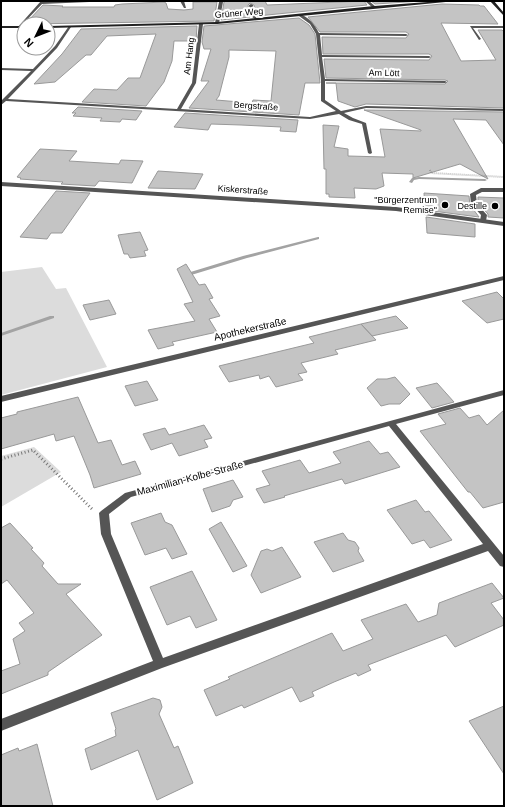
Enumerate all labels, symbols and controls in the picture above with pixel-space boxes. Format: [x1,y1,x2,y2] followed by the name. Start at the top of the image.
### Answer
[214,6,264,20] street label: Grüner Weg
[16,16,56,56] north arrow
[22,36,36,50] text: N
[182,37,196,75] street label: Am Hang
[368,68,400,78] street label: Am Lött
[233,99,279,113] street label: Bergstraße
[217,183,269,197] street label: Kiskerstraße
[374,195,437,215] place label: "Bürgerzentrum Remise"
[440,200,450,210] marker: "Bürgerzentrum Remise"
[457,201,487,211] place label: Destille
[490,201,500,211] marker: Destille
[213,315,288,343] street label: Apothekerstraße
[136,458,245,497] street label: Maximilian-Kolbe-Straße

